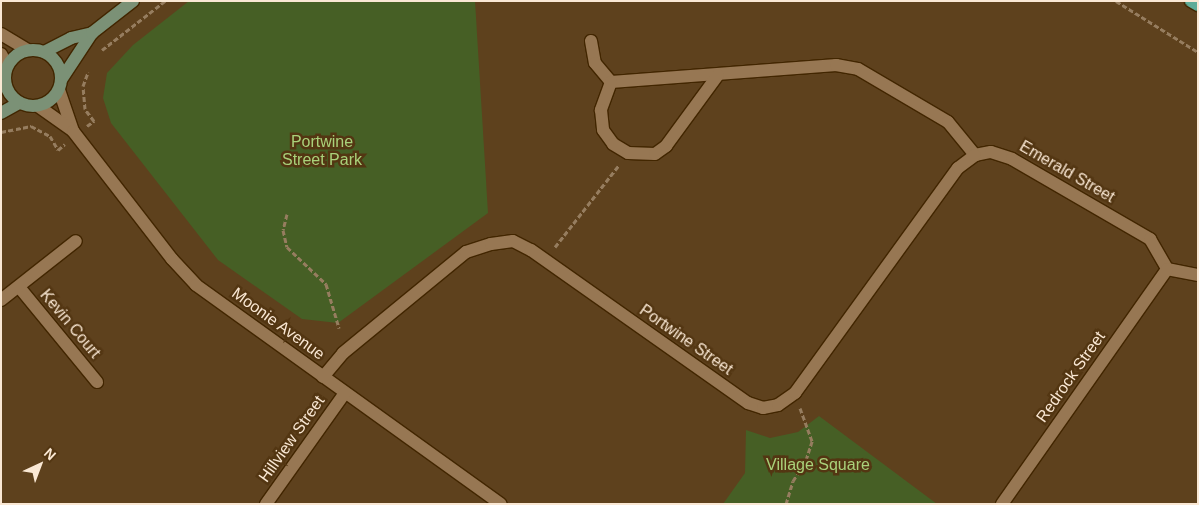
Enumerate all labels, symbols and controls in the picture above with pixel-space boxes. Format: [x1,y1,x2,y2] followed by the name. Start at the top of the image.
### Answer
[282,132,362,170] park label: Portwine Street Park
[1016,137,1118,207] street label: Emerald Street
[227,284,329,364] street label: Moonie Avenue
[36,286,104,362] street label: Kevin Court
[636,301,736,379] street label: Portwine Street
[1033,328,1109,426] street label: Redrock Street
[255,392,329,486] street label: Hillview Street
[15,440,65,490] north arrow
[41,445,59,463] text: N
[766,455,870,475] park label: Village Square

